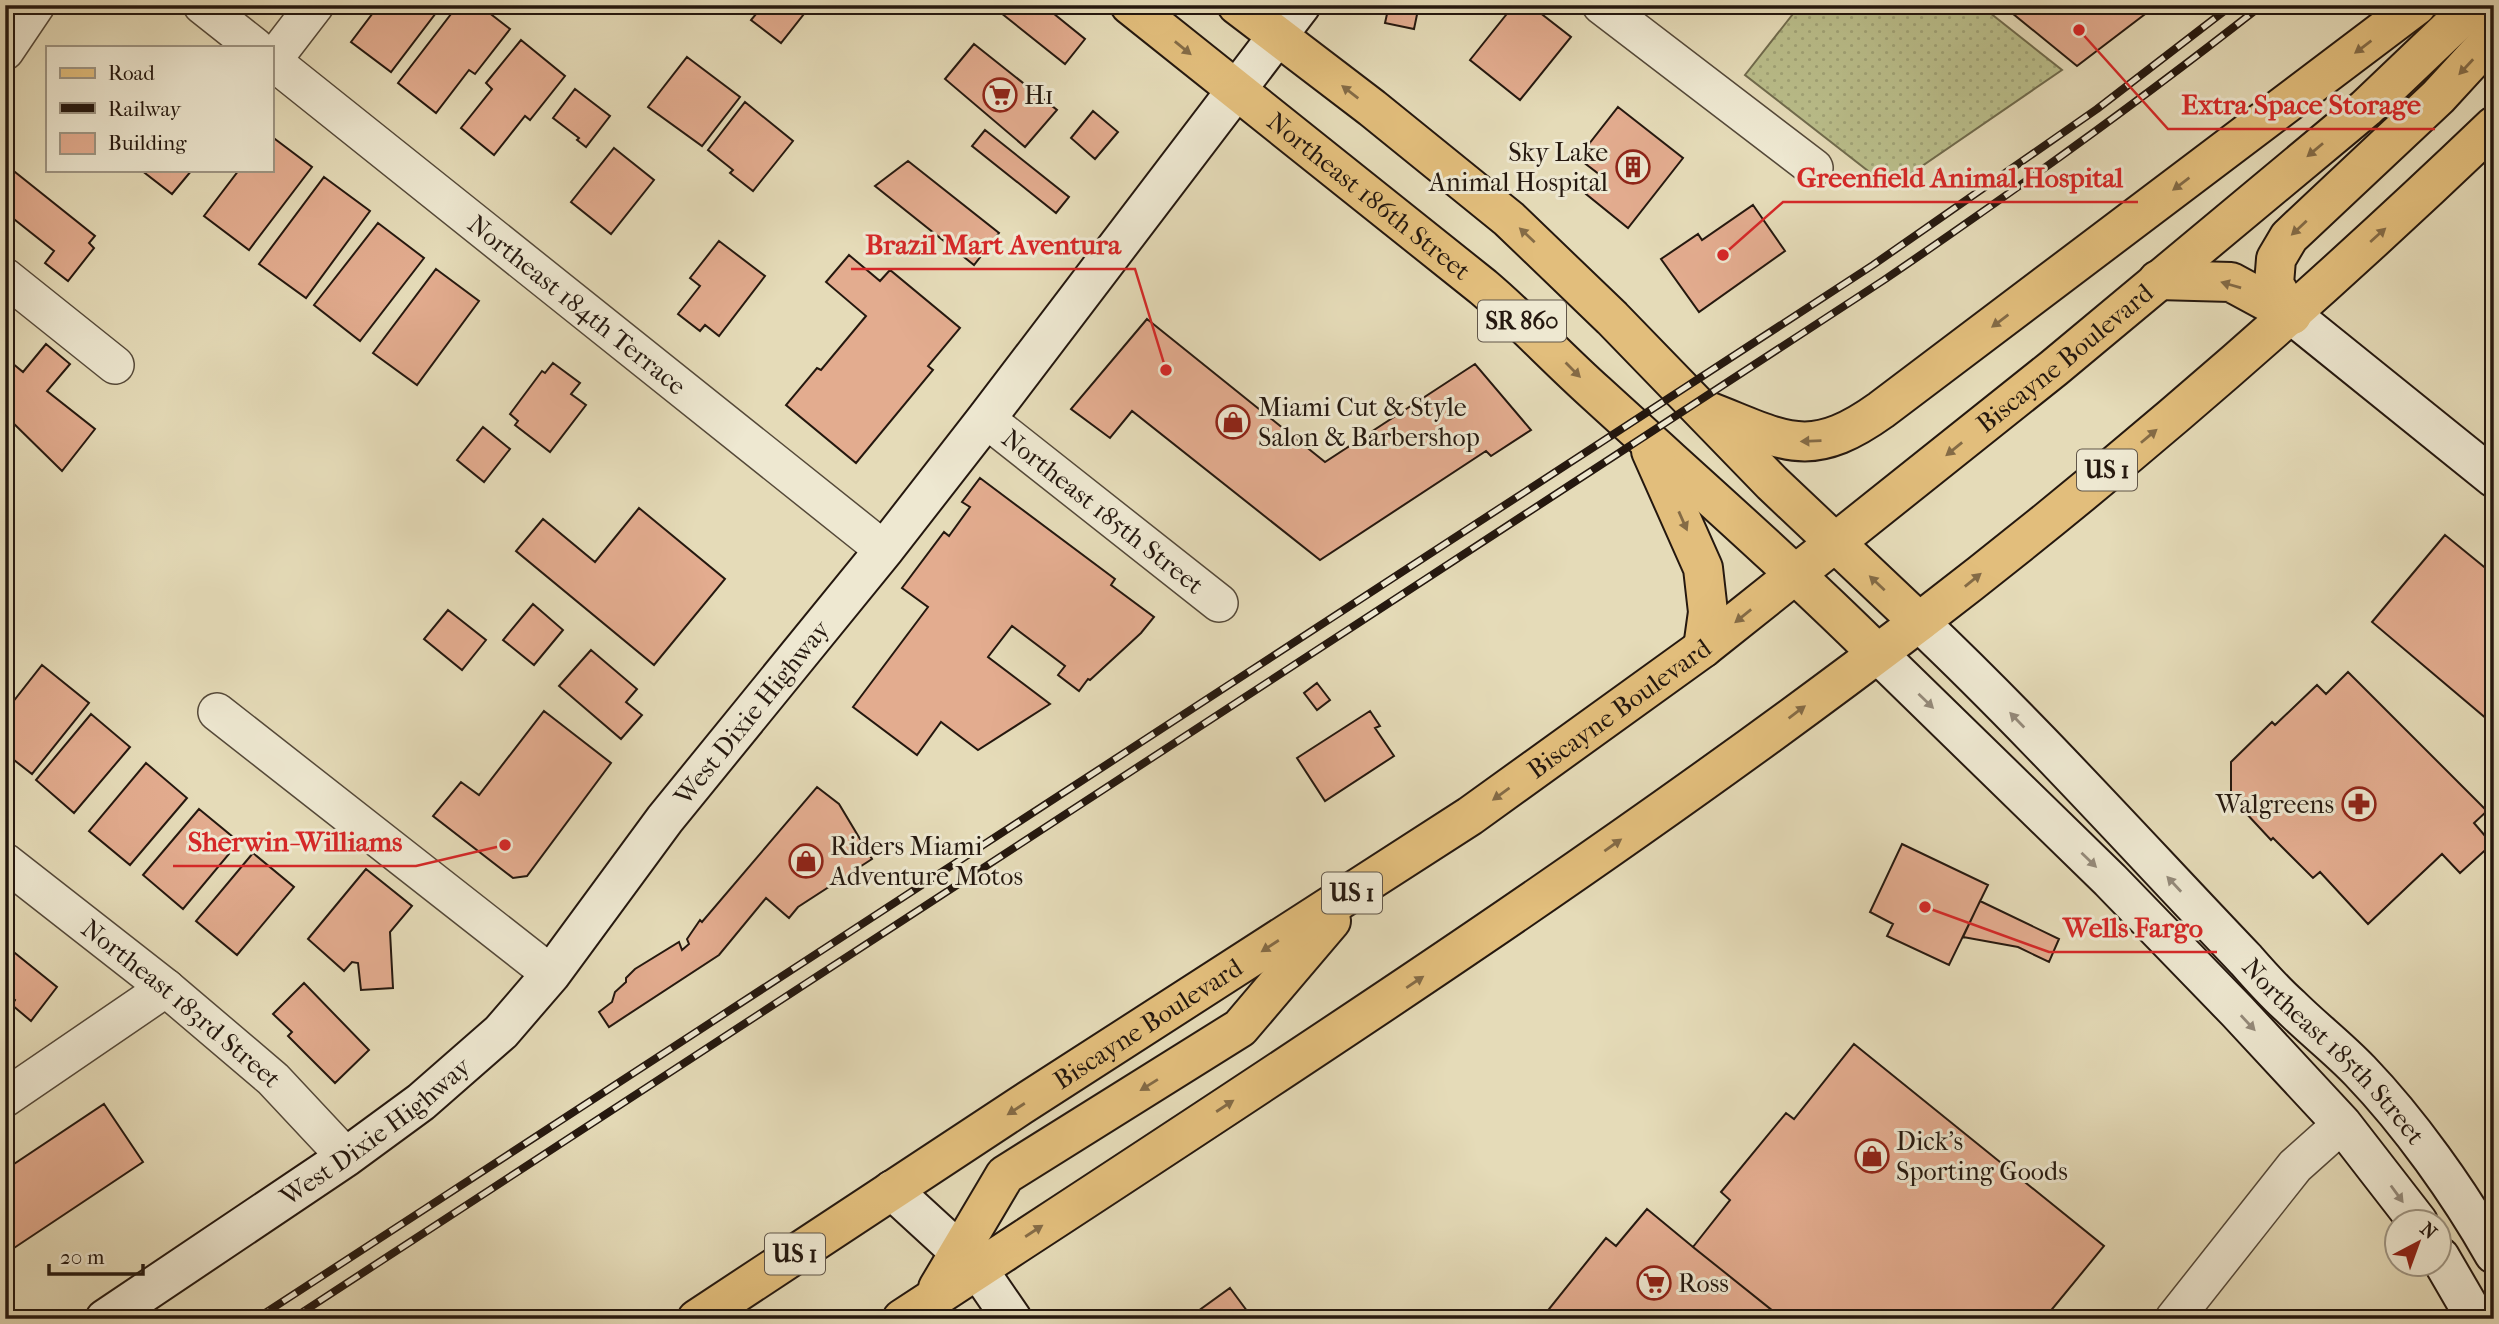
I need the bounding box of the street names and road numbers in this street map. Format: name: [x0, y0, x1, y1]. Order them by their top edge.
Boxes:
street label: Northeast 186th Street: [1261, 106, 1477, 287]
street label: Northeast 184th Terrace: [462, 209, 692, 402]
street label: Biscayne Boulevard: [1971, 277, 2160, 440]
road number: SR 860: [1478, 300, 1566, 342]
street label: Northeast 185th Street: [996, 423, 1210, 601]
road number: US 1: [2077, 449, 2137, 490]
street label: West Dixie Highway: [667, 613, 837, 812]
street label: Biscayne Boulevard: [1522, 632, 1718, 785]
road number: US 1: [1322, 872, 1382, 914]
street label: Northeast 183rd Street: [75, 913, 288, 1094]
street label: Biscayne Boulevard: [1048, 951, 1249, 1096]
street label: Northeast 185th Street: [2236, 952, 2432, 1151]
street label: West Dixie Highway: [274, 1050, 478, 1213]
road number: US 1: [765, 1234, 825, 1274]

